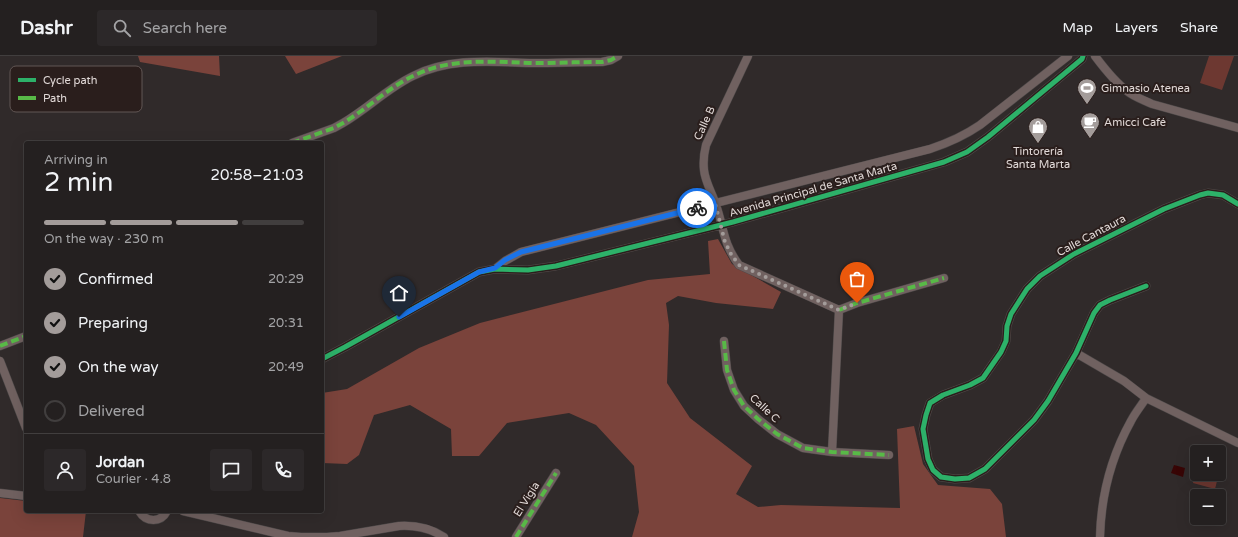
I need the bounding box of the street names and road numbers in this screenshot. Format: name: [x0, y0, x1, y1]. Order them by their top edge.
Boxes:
street label: Calle B: [691, 104, 718, 142]
street label: Avenida Principal de Santa Marta: [728, 159, 898, 220]
street label: Calle Cantaura: [1055, 212, 1128, 259]
street label: Calle C: [747, 391, 783, 426]
street label: El Vigía: [511, 479, 542, 519]

